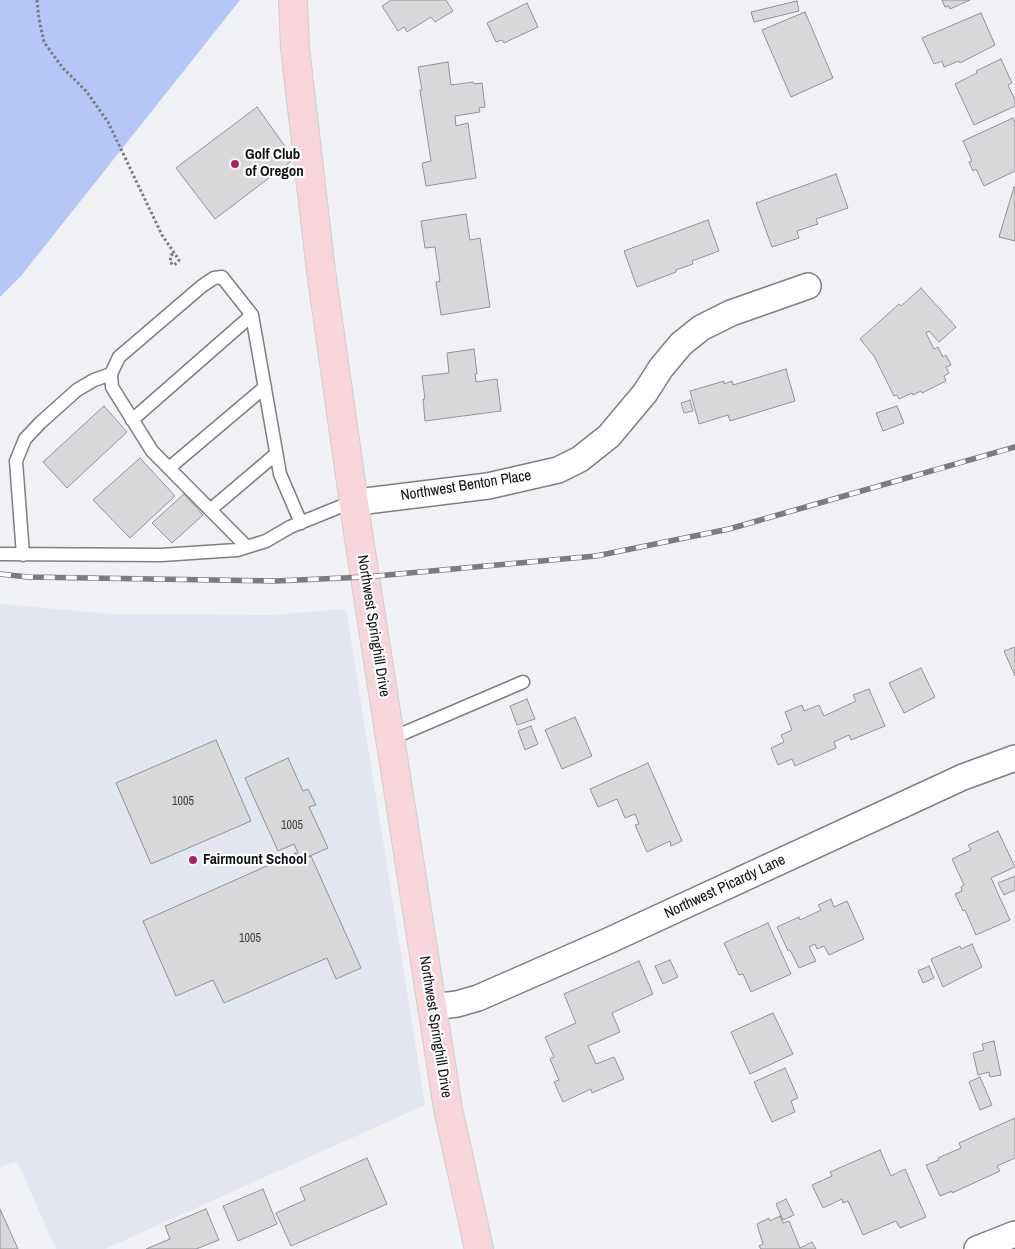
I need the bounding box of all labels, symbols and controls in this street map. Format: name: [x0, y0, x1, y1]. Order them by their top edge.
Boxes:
place label: Golf Club of Oregon: [245, 146, 304, 181]
marker: Golf Club of Oregon: [229, 158, 241, 170]
street label: Northwest Benton Place: [399, 467, 533, 505]
street label: Northwest Springhill Drive: [353, 554, 393, 698]
house number: 1005: [172, 795, 194, 809]
house number: 1005: [281, 819, 303, 833]
place label: Fairmount School: [203, 851, 307, 869]
street label: Northwest Picardy Lane: [662, 851, 788, 923]
marker: Fairmount School: [187, 854, 199, 866]
house number: 1005: [239, 932, 261, 946]
street label: Northwest Springhill Drive: [415, 955, 455, 1099]

